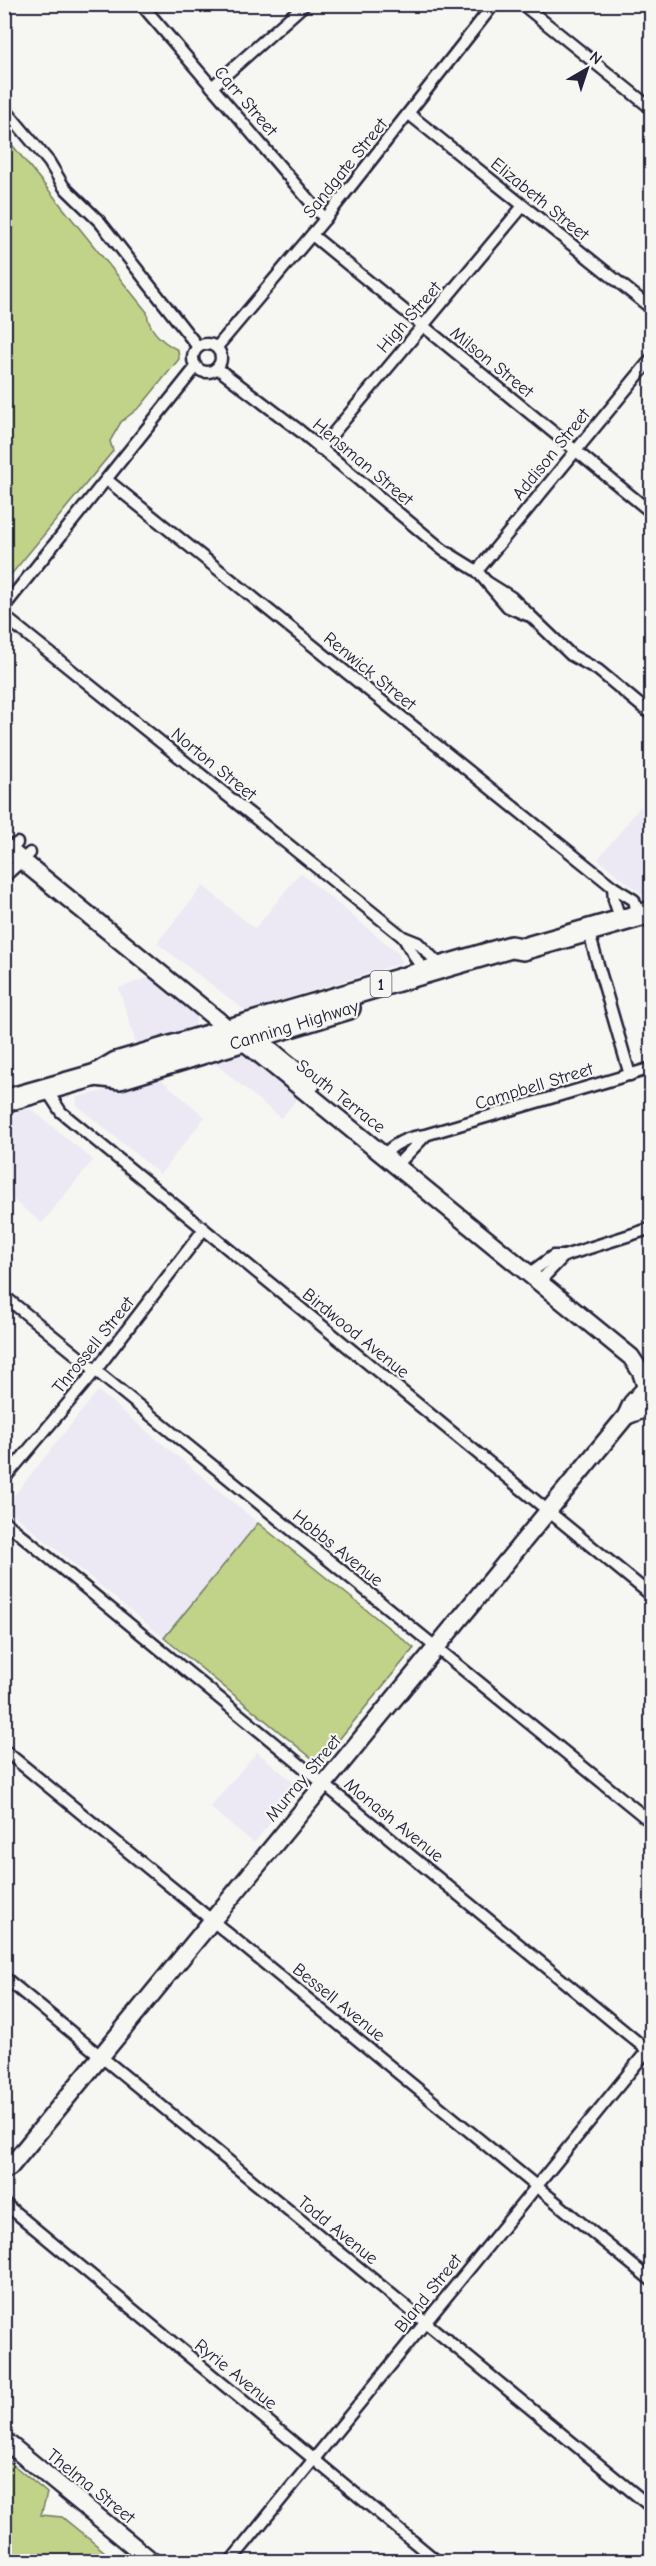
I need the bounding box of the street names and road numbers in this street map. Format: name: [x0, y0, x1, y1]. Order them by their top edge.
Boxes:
street label: Carr Street: [210, 62, 282, 141]
street label: Sandgate Street: [299, 114, 393, 222]
street label: Elizabeth Street: [486, 153, 594, 246]
street label: High Street: [373, 277, 447, 357]
street label: Milson Street: [446, 322, 538, 403]
street label: Addison Street: [508, 404, 595, 504]
street label: Hensman Street: [308, 414, 418, 511]
street label: Renwick Street: [319, 628, 421, 716]
street label: Norton Street: [167, 724, 261, 806]
road number: 1: [370, 971, 392, 997]
street label: Canning Highway: [227, 996, 362, 1055]
street label: South Terrace: [292, 1055, 389, 1138]
street label: Campbell Street: [473, 1058, 597, 1114]
street label: Birdwood Avenue: [298, 1284, 413, 1383]
street label: Throssell Street: [48, 1292, 139, 1398]
street label: Hobbs Avenue: [288, 1506, 387, 1591]
street label: Murray Street: [261, 1730, 346, 1826]
street label: Monash Avenue: [340, 1774, 448, 1867]
street label: Bessell Avenue: [288, 1959, 389, 2046]
street label: Todd Avenue: [293, 2192, 382, 2269]
street label: Bland Street: [390, 2249, 467, 2337]
street label: Ryrie Avenue: [190, 2335, 281, 2414]
street label: Thelma Street: [42, 2444, 140, 2529]

